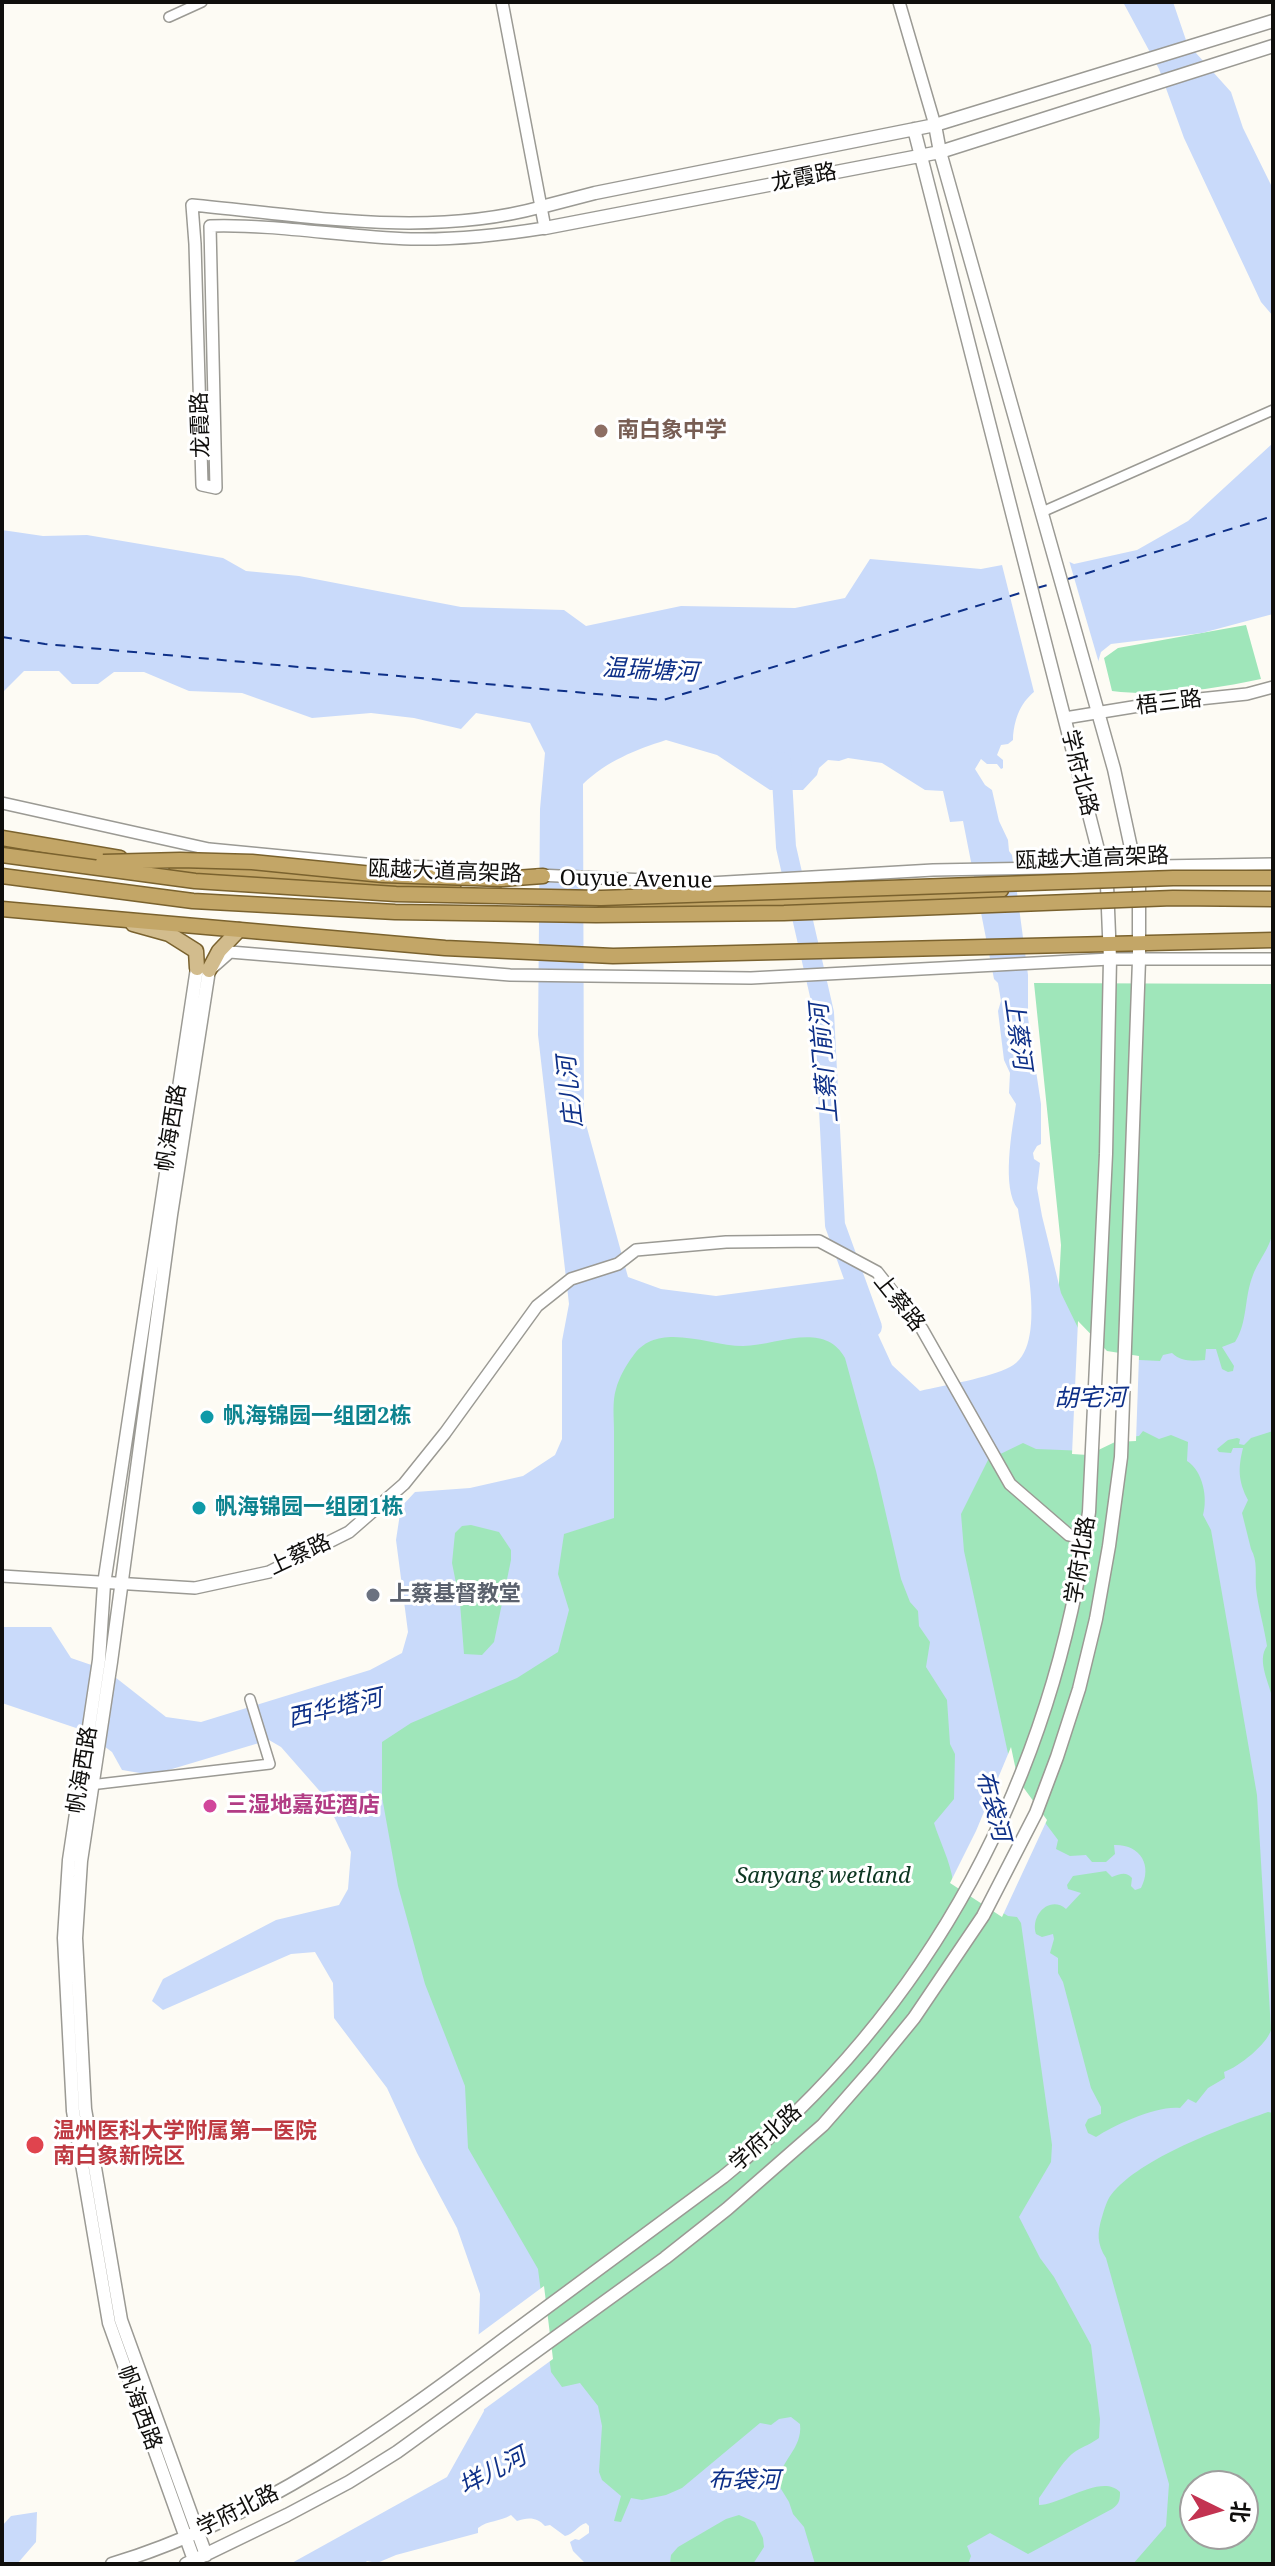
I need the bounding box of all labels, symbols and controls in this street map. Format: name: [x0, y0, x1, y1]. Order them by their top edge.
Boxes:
street label: 龙霞路: [769, 159, 839, 197]
street label: 龙霞路: [187, 392, 215, 458]
place label: 南白象中学: [617, 418, 727, 444]
marker: 南白象中学: [592, 422, 610, 440]
water label: 温瑞塘河: [601, 654, 699, 688]
street label: 梧三路: [1135, 686, 1203, 720]
street label: 学府北路: [1056, 727, 1102, 819]
street label: 瓯越大道高架路: [1015, 843, 1169, 875]
street label: 瓯越大道高架路: [368, 856, 522, 888]
street label: Ouyue Avenue: [559, 865, 713, 895]
water label: 上蔡河: [998, 996, 1036, 1072]
water label: 上蔡门前河: [805, 1002, 845, 1124]
water label: 庄儿河: [553, 1055, 589, 1129]
street label: 帆海西路: [152, 1082, 192, 1174]
street label: 上蔡路: [868, 1269, 930, 1337]
water label: 胡宅河: [1054, 1384, 1126, 1414]
place label: 帆海锦园一组团2栋: [223, 1404, 411, 1430]
marker: 帆海锦园一组团2栋: [198, 1408, 216, 1426]
place label: 帆海锦园一组团1栋: [215, 1495, 403, 1521]
marker: 帆海锦园一组团1栋: [190, 1499, 208, 1517]
street label: 学府北路: [1061, 1514, 1101, 1606]
street label: 上蔡路: [265, 1529, 335, 1581]
place label: 上蔡基督教堂: [389, 1582, 521, 1608]
marker: 上蔡基督教堂: [364, 1586, 382, 1604]
water label: 西华塔河: [285, 1684, 385, 1734]
street label: 帆海西路: [63, 1724, 103, 1816]
water label: 布袋河: [969, 1767, 1015, 1845]
place label: 三湿地嘉延酒店: [226, 1793, 380, 1819]
marker: 三湿地嘉延酒店: [201, 1797, 219, 1815]
park label: Sanyang wetland: [735, 1864, 911, 1890]
street label: 学府北路: [724, 2099, 808, 2177]
place label: 温州医科大学附属第一医院 南白象新院区: [53, 2119, 317, 2170]
marker: 温州医科大学附属第一医院 南白象新院区: [24, 2134, 46, 2156]
street label: 帆海西路: [112, 2362, 166, 2454]
water label: 垟儿河: [454, 2442, 532, 2502]
water label: 布袋河: [708, 2467, 780, 2495]
north arrow: [1179, 2470, 1259, 2550]
street label: 学府北路: [193, 2480, 283, 2542]
text: 北: [1225, 2500, 1257, 2524]

